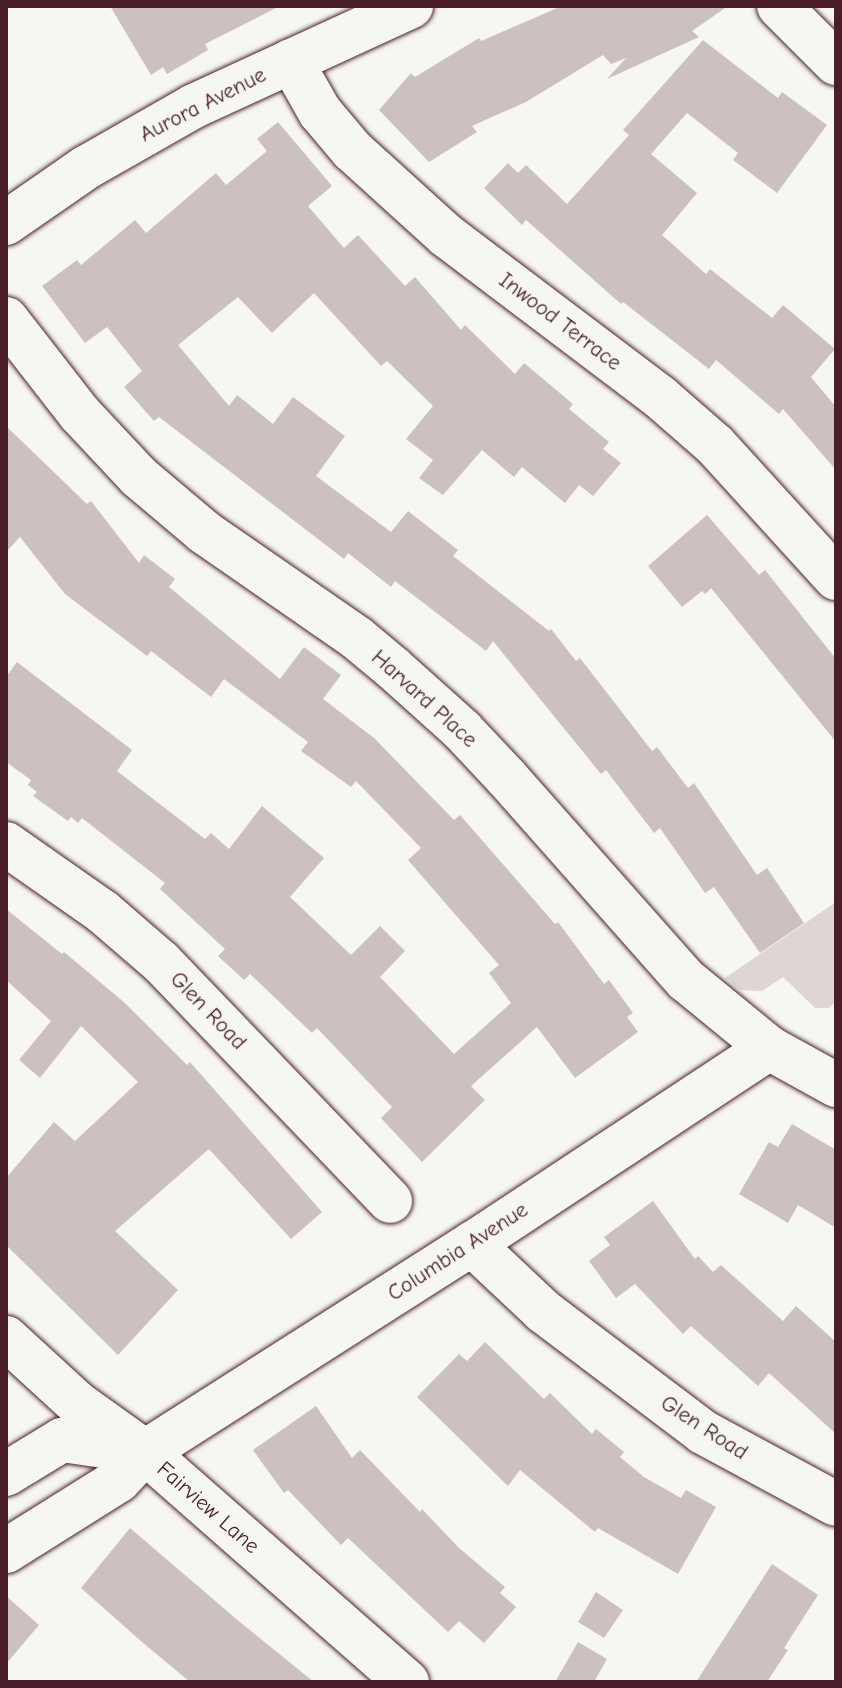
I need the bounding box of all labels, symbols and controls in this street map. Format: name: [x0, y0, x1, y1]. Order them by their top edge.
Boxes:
street label: Aurora Avenue: [136, 62, 270, 148]
street label: Inwood Terrace: [494, 267, 626, 377]
street label: Harvard Place: [366, 645, 482, 753]
street label: Glen Road: [164, 966, 252, 1056]
street label: Columbia Avenue: [383, 1197, 533, 1307]
street label: Glen Road: [655, 1390, 753, 1466]
street label: Fairview Lane: [151, 1456, 265, 1560]

